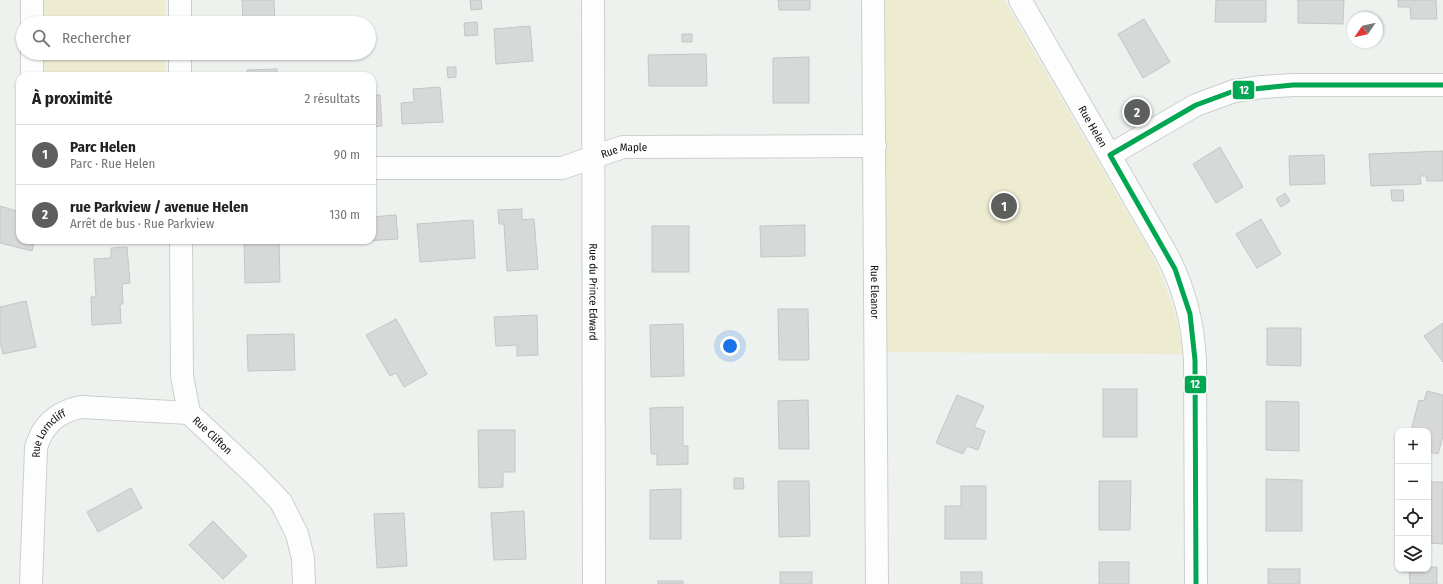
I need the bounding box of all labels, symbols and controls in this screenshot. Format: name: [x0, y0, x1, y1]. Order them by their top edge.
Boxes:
north arrow: [1347, 12, 1383, 48]
search box: [16, 16, 376, 60]
icon: search: [30, 27, 52, 49]
text: Rechercher: [62, 29, 131, 47]
line badge: 12: [1232, 80, 1255, 100]
text: 12: [1239, 84, 1249, 97]
text: À proximité: [32, 88, 113, 109]
text: 2 résultats: [305, 91, 360, 106]
pin: 2: [1124, 97, 1150, 127]
street label: Rue Helen: [1076, 103, 1110, 150]
text: Parc Helen: [70, 138, 136, 156]
street label: Rue Maple: [599, 140, 647, 161]
text: 1: [42, 147, 48, 162]
text: 90 m: [334, 147, 360, 162]
text: Parc · Rue Helen: [70, 156, 155, 171]
pin: 1: [991, 191, 1017, 221]
text: rue Parkview / avenue Helen: [70, 198, 248, 216]
text: 2: [42, 207, 48, 222]
text: 130 m: [329, 207, 360, 222]
text: Arrêt de bus · Rue Parkview: [70, 216, 214, 231]
street label: Rue du Prince Edward: [587, 243, 600, 341]
street label: Rue Eleanor: [868, 265, 882, 319]
your location: [720, 336, 740, 356]
line badge: 12: [1184, 375, 1207, 394]
text: 12: [1190, 378, 1200, 391]
street label: Rue Lorncliff: [29, 406, 68, 458]
street label: Rue Clifton: [190, 414, 235, 457]
map controls: [1395, 428, 1431, 572]
button: +: [1395, 428, 1431, 464]
button: −: [1395, 464, 1431, 500]
button: locate: [1395, 500, 1431, 536]
button: layers: [1395, 536, 1431, 572]

